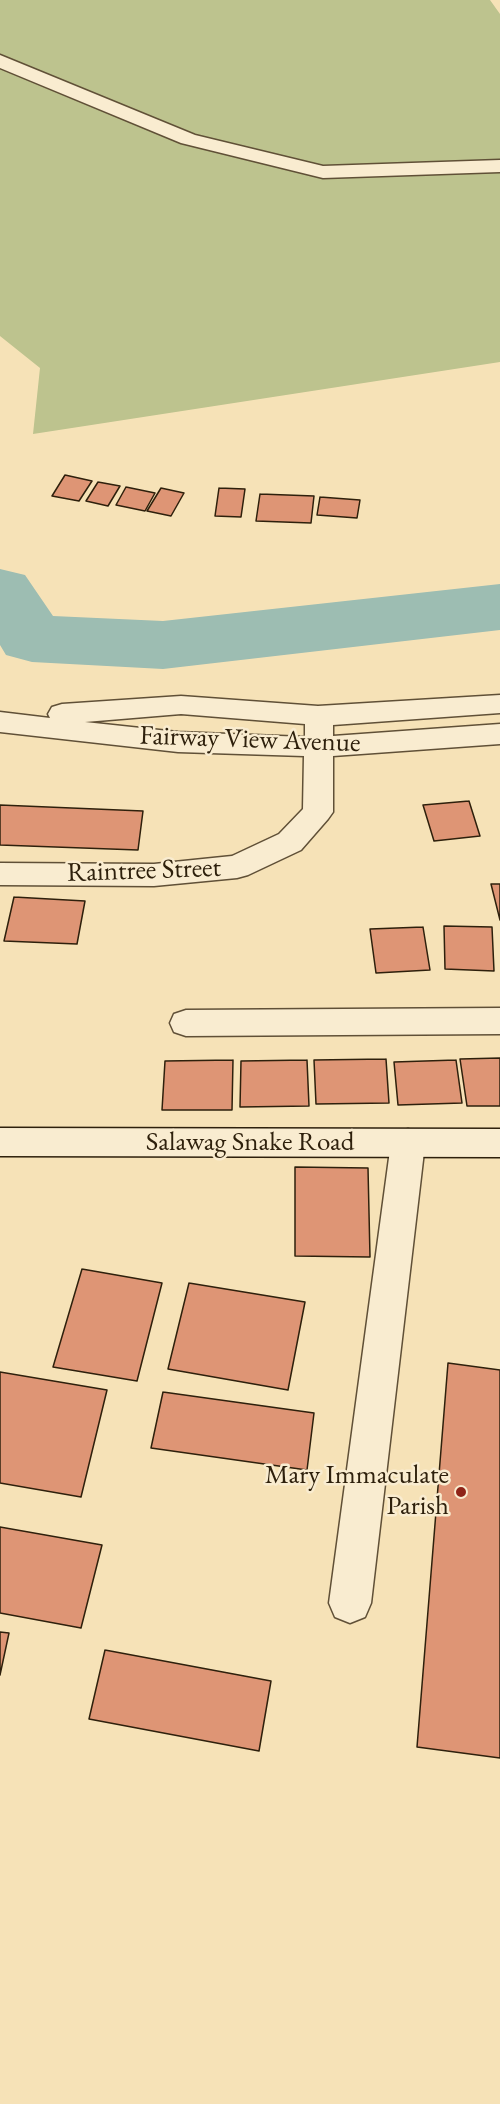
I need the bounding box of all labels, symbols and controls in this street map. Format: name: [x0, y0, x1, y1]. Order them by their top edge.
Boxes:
street label: Fairway View Avenue: [139, 720, 361, 760]
street label: Raintree Street: [67, 852, 221, 890]
street label: Salawag Snake Road: [146, 1127, 354, 1159]
place label: Mary Immaculate Parish: [265, 1460, 449, 1523]
marker: Mary Immaculate Parish: [454, 1485, 468, 1499]

